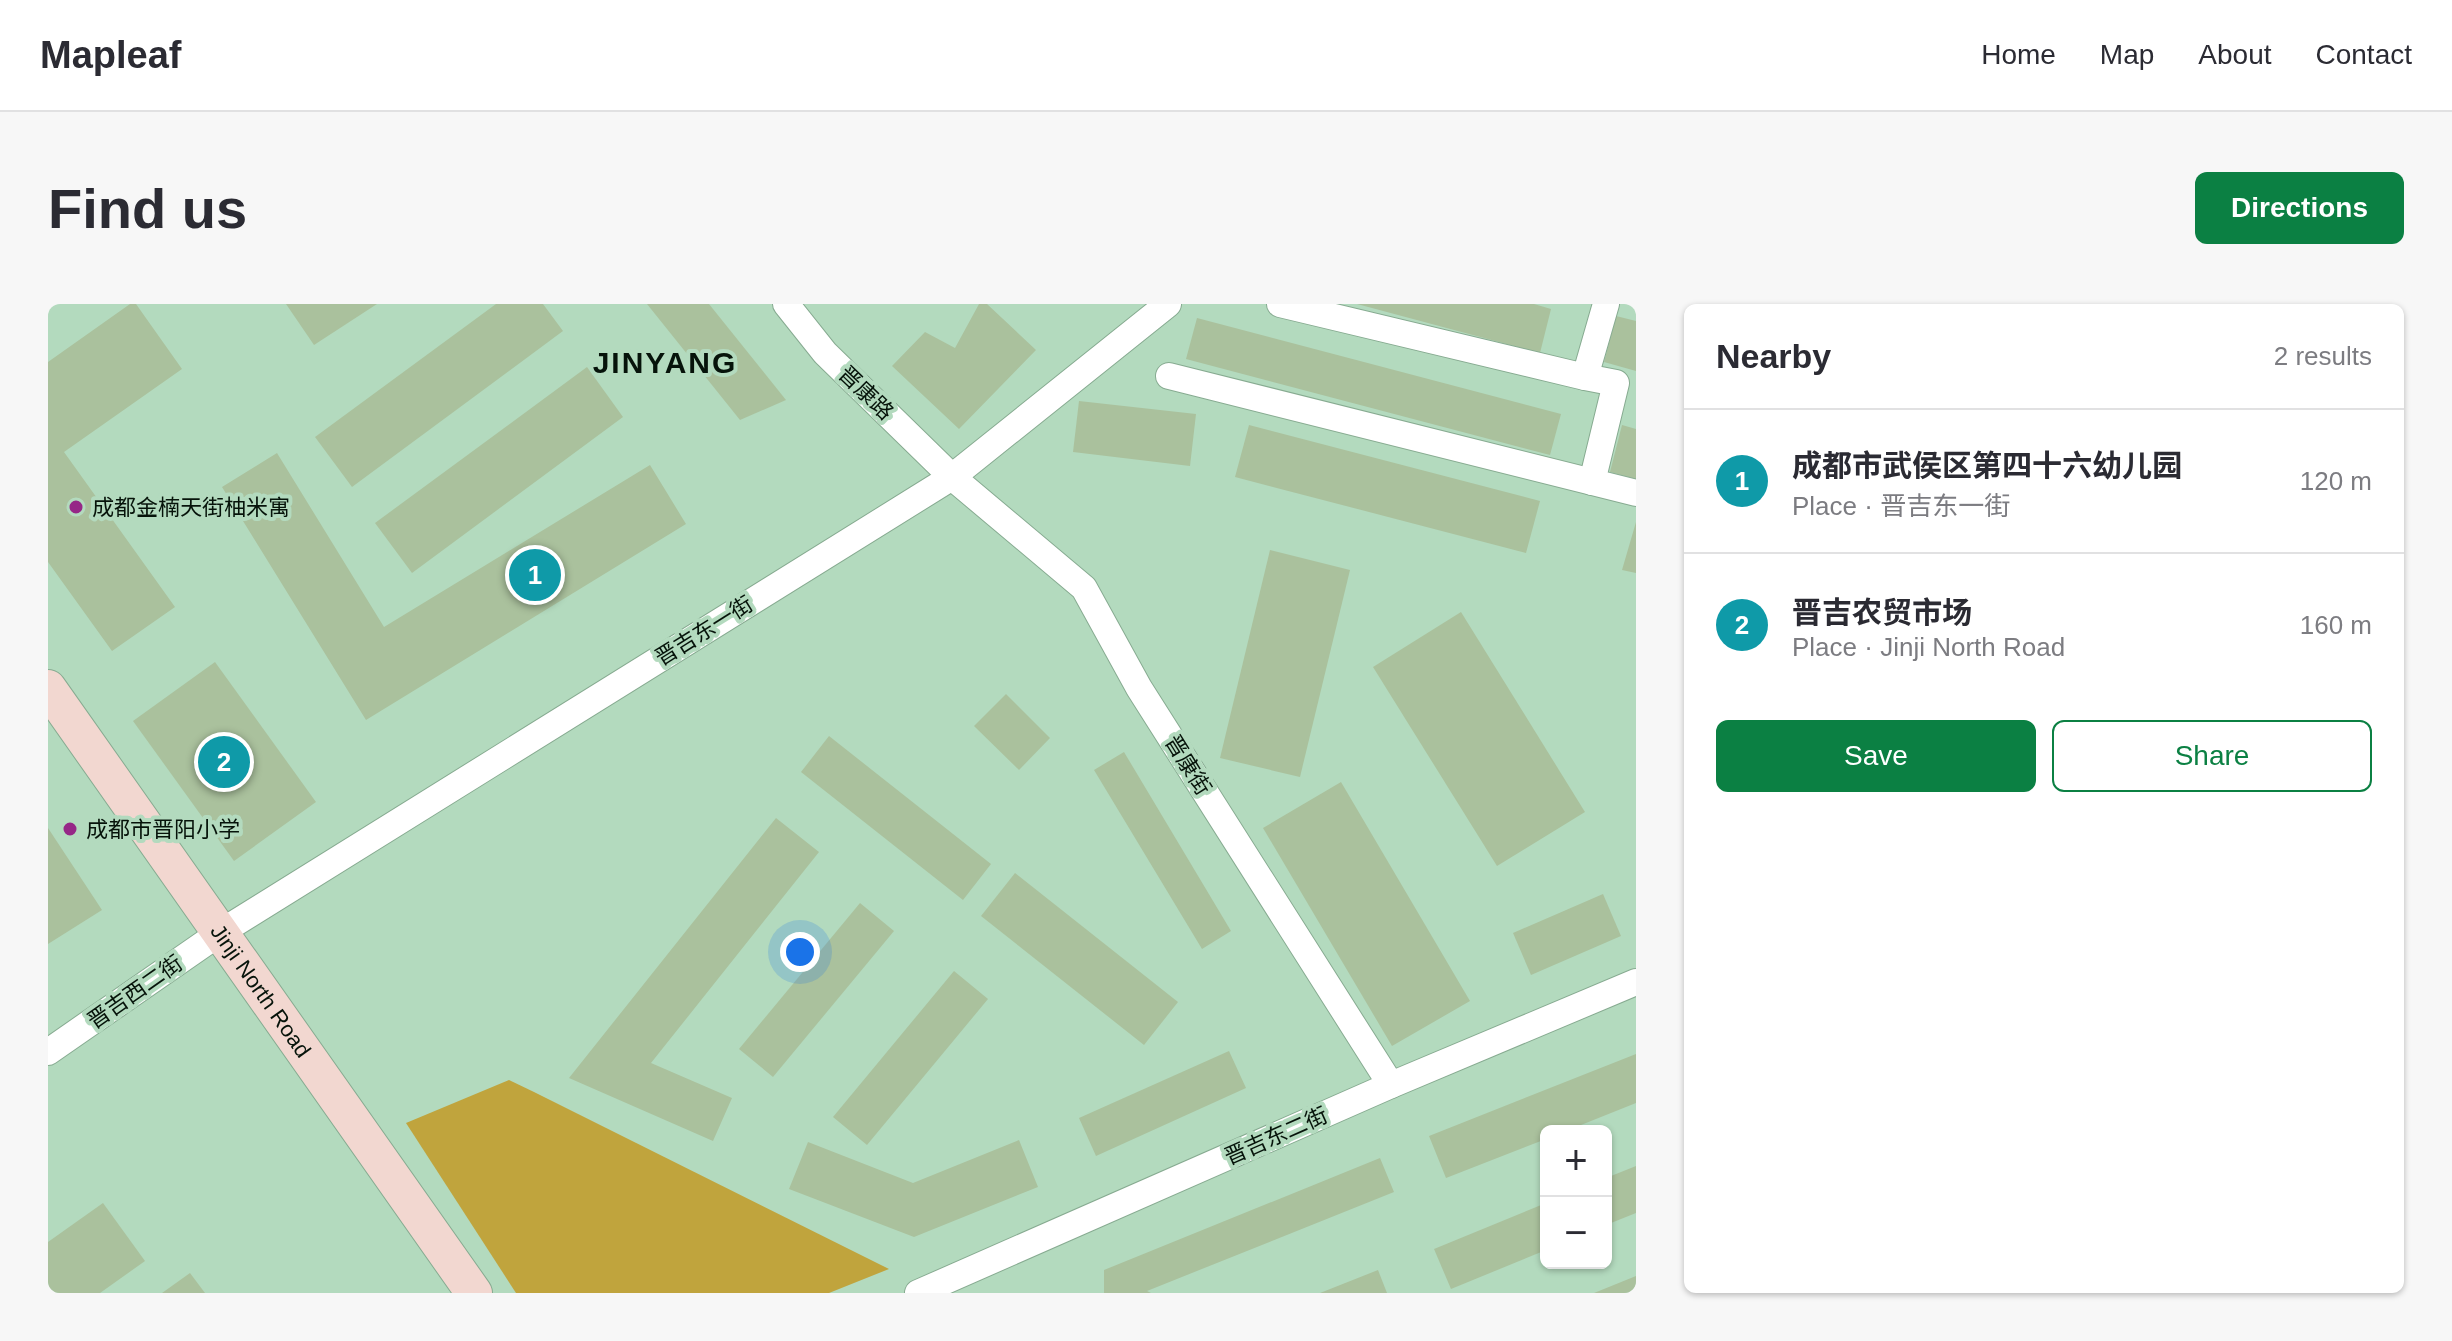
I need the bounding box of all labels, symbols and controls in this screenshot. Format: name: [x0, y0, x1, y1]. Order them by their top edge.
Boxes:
text: Mapleaf: [40, 34, 181, 76]
text: Home: [1981, 39, 2056, 70]
text: Map: [2100, 39, 2154, 70]
text: About: [2198, 39, 2272, 70]
text: Contact: [2316, 39, 2412, 70]
button: Directions: [2195, 172, 2404, 244]
text: Find us: [48, 177, 247, 240]
text: Nearby: [1716, 337, 1831, 375]
text: 2 results: [2274, 341, 2372, 371]
district label: JINYANG: [593, 346, 737, 379]
street label: 晋康路: [834, 361, 898, 425]
text: 成都市武侯区第四十六幼儿园: [1792, 449, 2182, 482]
text: 1: [1735, 466, 1749, 496]
text: 120 m: [2300, 466, 2372, 496]
text: Place · 晋吉东一街: [1792, 491, 2010, 521]
place label: 成都金楠天街柚米寓: [92, 495, 290, 520]
marker: 成都金楠天街柚米寓: [67, 498, 85, 516]
pin: 1: [509, 545, 561, 605]
street label: 晋吉东一街: [651, 591, 757, 671]
text: 晋吉农贸市场: [1792, 596, 1972, 629]
text: 2: [1735, 610, 1749, 640]
text: 160 m: [2300, 610, 2372, 640]
text: Place · Jinji North Road: [1792, 632, 2065, 662]
button: Save: [1716, 720, 2036, 792]
button: Share: [2052, 720, 2372, 792]
street label: 晋康街: [1160, 730, 1216, 800]
pin: 2: [198, 732, 250, 792]
place label: 成都市晋阳小学: [86, 817, 240, 842]
marker: 成都市晋阳小学: [61, 820, 79, 838]
street label: Jinji North Road: [206, 919, 316, 1062]
your location: [780, 932, 820, 972]
street label: 晋吉西二街: [83, 950, 187, 1034]
street label: 晋吉东二街: [1221, 1102, 1331, 1170]
map controls: [1540, 1125, 1612, 1269]
button: +: [1540, 1125, 1612, 1197]
button: −: [1540, 1197, 1612, 1269]

